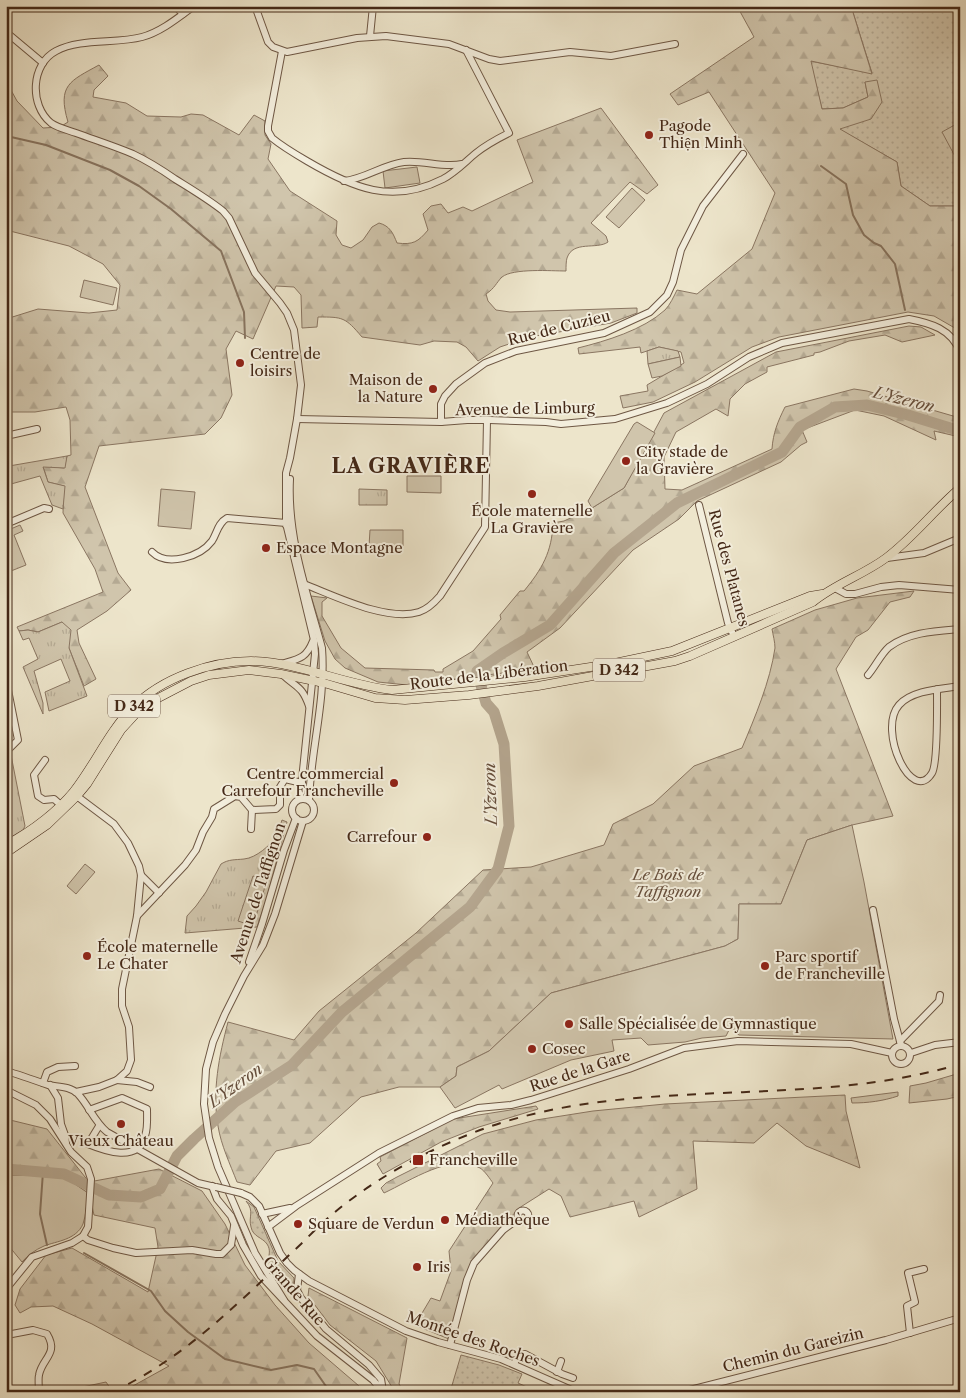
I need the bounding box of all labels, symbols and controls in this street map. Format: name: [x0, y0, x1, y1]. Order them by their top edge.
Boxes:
place label: Pagode Thiện Minh: [659, 116, 743, 152]
marker: Pagode Thiện Minh: [643, 129, 655, 141]
street label: Rue de Cuzieu: [506, 306, 612, 349]
place label: Centre de loisirs: [250, 344, 321, 380]
marker: Centre de loisirs: [234, 357, 246, 369]
place label: Maison de la Nature: [349, 370, 423, 406]
water label: L'Yzeron: [869, 381, 937, 416]
marker: Maison de la Nature: [427, 383, 439, 395]
street label: Avenue de Limburg: [454, 398, 595, 419]
place label: City stade de la Gravière: [636, 442, 728, 478]
district label: LA GRAVIÈRE: [332, 453, 490, 478]
marker: City stade de la Gravière: [620, 455, 632, 467]
marker: École maternelle La Gravière: [526, 488, 538, 500]
place label: École maternelle La Gravière: [471, 501, 593, 537]
street label: Rue des Platanes: [705, 507, 754, 629]
place label: Espace Montagne: [276, 538, 403, 557]
marker: Espace Montagne: [260, 542, 272, 554]
street label: Route de la Libération: [409, 655, 570, 694]
road number: D 342: [593, 658, 645, 682]
road number: D 342: [108, 694, 160, 718]
water label: L'Yzeron: [479, 762, 501, 828]
place label: Centre commercial Carrefour Francheville: [221, 764, 385, 800]
marker: Centre commercial Carrefour Francheville: [388, 777, 400, 789]
street label: Avenue de Taffignon: [226, 820, 289, 966]
place label: Carrefour: [347, 827, 418, 846]
marker: Carrefour: [421, 831, 433, 843]
park label: Le Bois de Taffignon: [632, 865, 704, 901]
place label: École maternelle Le Chater: [97, 937, 218, 973]
place label: Parc sportif de Francheville: [775, 947, 885, 983]
marker: École maternelle Le Chater: [81, 950, 93, 962]
marker: Parc sportif de Francheville: [759, 960, 771, 972]
place label: Salle Spécialisée de Gymnastique: [579, 1014, 817, 1033]
marker: Salle Spécialisée de Gymnastique: [563, 1018, 575, 1030]
place label: Cosec: [542, 1039, 586, 1058]
marker: Cosec: [526, 1043, 538, 1055]
street label: Rue de la Gare: [527, 1045, 633, 1096]
water label: L'Yzeron: [202, 1059, 266, 1113]
marker: Vieux Château: [115, 1118, 127, 1130]
place label: Vieux Château: [67, 1131, 174, 1150]
place label: Francheville: [429, 1150, 518, 1169]
marker: Francheville: [411, 1153, 425, 1167]
place label: Médiathèque: [455, 1210, 550, 1229]
place label: Square de Verdun: [308, 1214, 435, 1233]
marker: Médiathèque: [439, 1214, 451, 1226]
marker: Square de Verdun: [292, 1218, 304, 1230]
street label: Grande Rue: [259, 1252, 330, 1329]
place label: Iris: [427, 1257, 450, 1276]
marker: Iris: [411, 1261, 423, 1273]
street label: Montée des Roches: [404, 1307, 542, 1370]
street label: Chemin du Gareizin: [721, 1323, 866, 1376]

